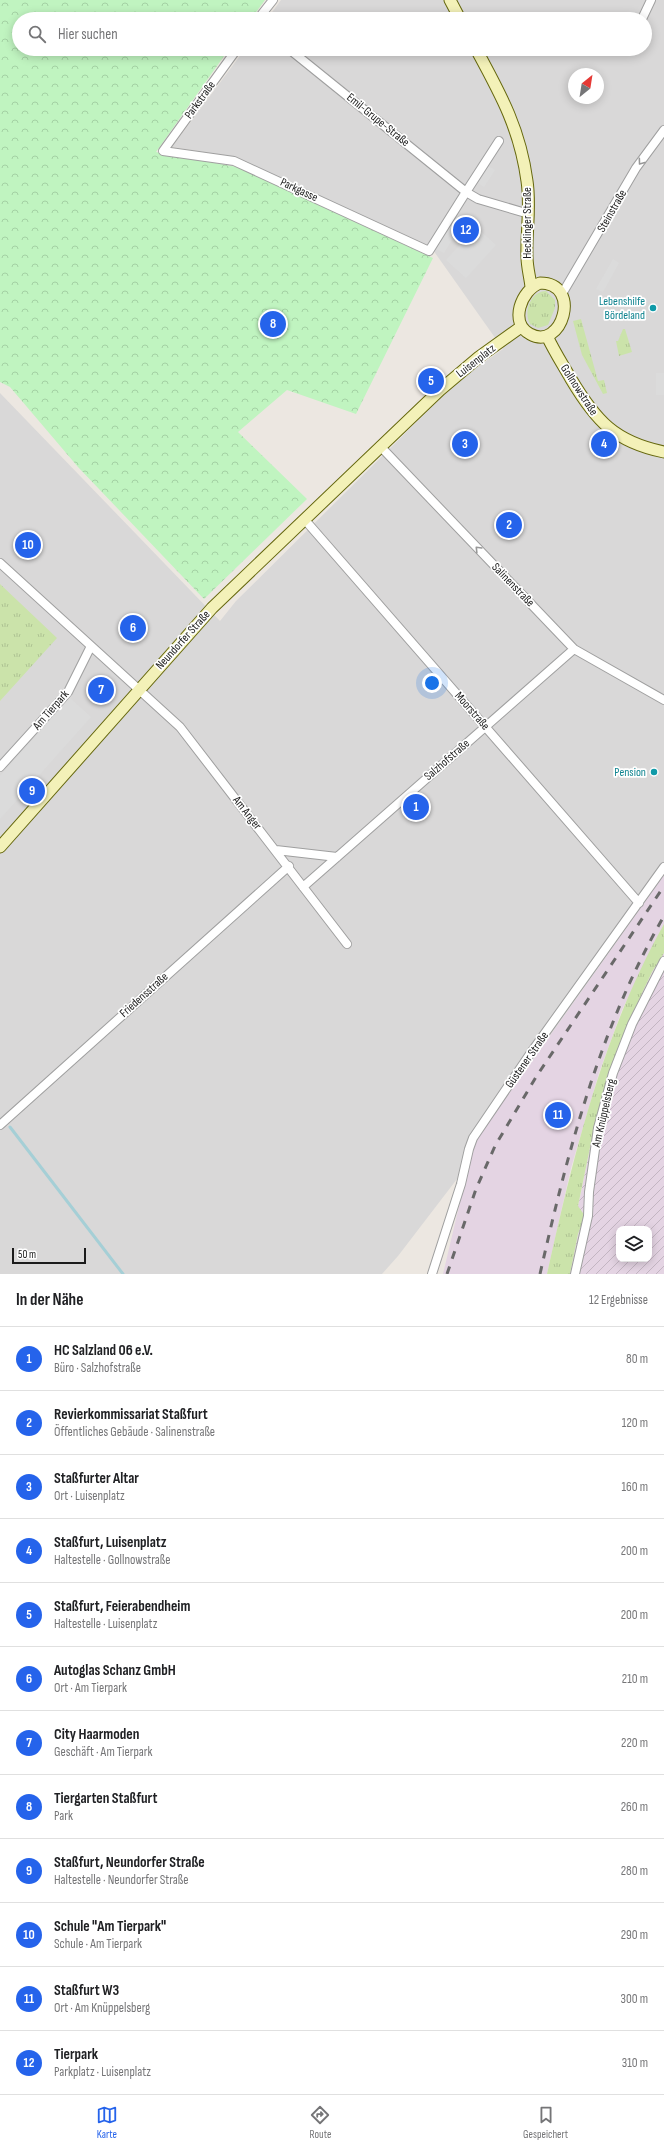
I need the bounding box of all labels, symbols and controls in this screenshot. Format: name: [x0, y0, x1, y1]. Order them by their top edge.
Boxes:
search box: [12, 12, 652, 56]
icon: search: [26, 23, 48, 45]
text: Hier suchen: [58, 25, 118, 44]
north arrow: [568, 68, 604, 104]
street label: Parkstraße: [181, 78, 219, 122]
street label: Emil-Grupe-Straße: [343, 90, 413, 150]
one-way arrow: [639, 157, 646, 164]
street label: Parkgasse: [278, 175, 320, 205]
street label: Hecklinger Straße: [520, 187, 535, 259]
street label: Steinstraße: [594, 187, 630, 235]
pin: 12: [453, 215, 479, 245]
place label: Lebenshilfe Bördeland: [599, 294, 645, 323]
marker: Lebenshilfe Bördeland: [648, 303, 658, 313]
pin: 8: [260, 309, 286, 339]
street label: Luisenplatz: [453, 341, 499, 381]
street label: Gollnowstraße: [557, 362, 601, 419]
pin: 5: [418, 366, 444, 396]
pin: 3: [452, 429, 478, 459]
pin: 4: [591, 429, 617, 459]
pin: 2: [496, 510, 522, 540]
pin: 10: [15, 530, 41, 560]
one-way arrow: [475, 546, 483, 554]
street label: Salinenstraße: [488, 560, 538, 610]
street label: Neundorfer Straße: [152, 607, 214, 673]
pin: 6: [120, 613, 146, 643]
your location: [422, 673, 442, 693]
pin: 7: [88, 675, 114, 705]
street label: Am Tierpark: [29, 687, 73, 734]
street label: Moorstraße: [451, 689, 493, 733]
street label: Salzhofstraße: [421, 736, 473, 784]
place label: Pension: [614, 765, 646, 780]
marker: Pension: [649, 767, 659, 777]
pin: 9: [19, 776, 45, 806]
street label: Am Anger: [229, 792, 265, 833]
pin: 1: [403, 792, 429, 822]
street label: Friedensstraße: [117, 969, 171, 1021]
street label: Güstener Straße: [502, 1029, 552, 1091]
street label: Am Knüppelsberg: [589, 1077, 619, 1150]
pin: 11: [545, 1100, 571, 1130]
map controls: [616, 1226, 652, 1262]
button: layers: [616, 1226, 652, 1262]
scale bar: [12, 1246, 86, 1265]
text: 50 m: [18, 1248, 36, 1261]
text: In der Nähe: [16, 1290, 83, 1310]
text: 12 Ergebnisse: [589, 1292, 648, 1308]
text: HC Salzland 06 e.V.: [54, 1341, 153, 1360]
text: 1: [26, 1351, 32, 1367]
text: 80 m: [626, 1351, 648, 1367]
text: Büro · Salzhofstraße: [54, 1360, 141, 1376]
text: Revierkommissariat Staßfurt: [54, 1405, 208, 1424]
text: 2: [26, 1415, 32, 1431]
text: 120 m: [622, 1415, 648, 1431]
text: Öffentliches Gebäude · Salinenstraße: [54, 1424, 215, 1440]
text: Staßfurter Altar: [54, 1469, 139, 1488]
text: 3: [26, 1479, 32, 1495]
text: 160 m: [622, 1479, 648, 1495]
text: Ort · Luisenplatz: [54, 1488, 125, 1504]
text: Staßfurt, Luisenplatz: [54, 1533, 167, 1552]
text: 4: [26, 1543, 32, 1559]
text: 200 m: [621, 1543, 648, 1559]
text: Haltestelle · Gollnowstraße: [54, 1552, 170, 1568]
text: Staßfurt, Feierabendheim: [54, 1597, 190, 1616]
text: 5: [26, 1607, 32, 1623]
text: 200 m: [621, 1607, 648, 1623]
text: Haltestelle · Luisenplatz: [54, 1616, 157, 1632]
text: Autoglas Schanz GmbH: [54, 1661, 176, 1680]
text: 6: [26, 1671, 32, 1687]
text: 210 m: [622, 1671, 648, 1687]
text: Ort · Am Tierpark: [54, 1680, 127, 1696]
text: City Haarmoden: [54, 1725, 139, 1744]
text: 7: [26, 1735, 32, 1751]
text: 220 m: [621, 1735, 648, 1751]
text: Geschäft · Am Tierpark: [54, 1744, 153, 1760]
text: Tiergarten Staßfurt: [54, 1789, 157, 1808]
text: 8: [26, 1799, 32, 1815]
text: 260 m: [621, 1799, 648, 1815]
text: Park: [54, 1808, 73, 1824]
text: Staßfurt, Neundorfer Straße: [54, 1853, 205, 1872]
text: 9: [26, 1863, 32, 1879]
text: 280 m: [621, 1863, 648, 1879]
text: Haltestelle · Neundorfer Straße: [54, 1872, 188, 1888]
text: Schule "Am Tierpark": [54, 1917, 166, 1936]
text: 10: [23, 1927, 35, 1943]
text: 290 m: [621, 1927, 648, 1943]
text: Schule · Am Tierpark: [54, 1936, 142, 1952]
text: Staßfurt W3: [54, 1981, 119, 2000]
text: 11: [24, 1991, 34, 2007]
text: 300 m: [621, 1991, 648, 2007]
text: Ort · Am Knüppelsberg: [54, 2000, 150, 2016]
text: Tierpark: [54, 2045, 98, 2064]
text: 12: [24, 2055, 34, 2071]
text: 310 m: [622, 2055, 648, 2071]
text: Parkplatz · Luisenplatz: [54, 2064, 151, 2080]
tab: Karte: [96, 2104, 118, 2141]
tab: Route: [309, 2104, 331, 2141]
tab: Gespeichert: [523, 2104, 568, 2141]

